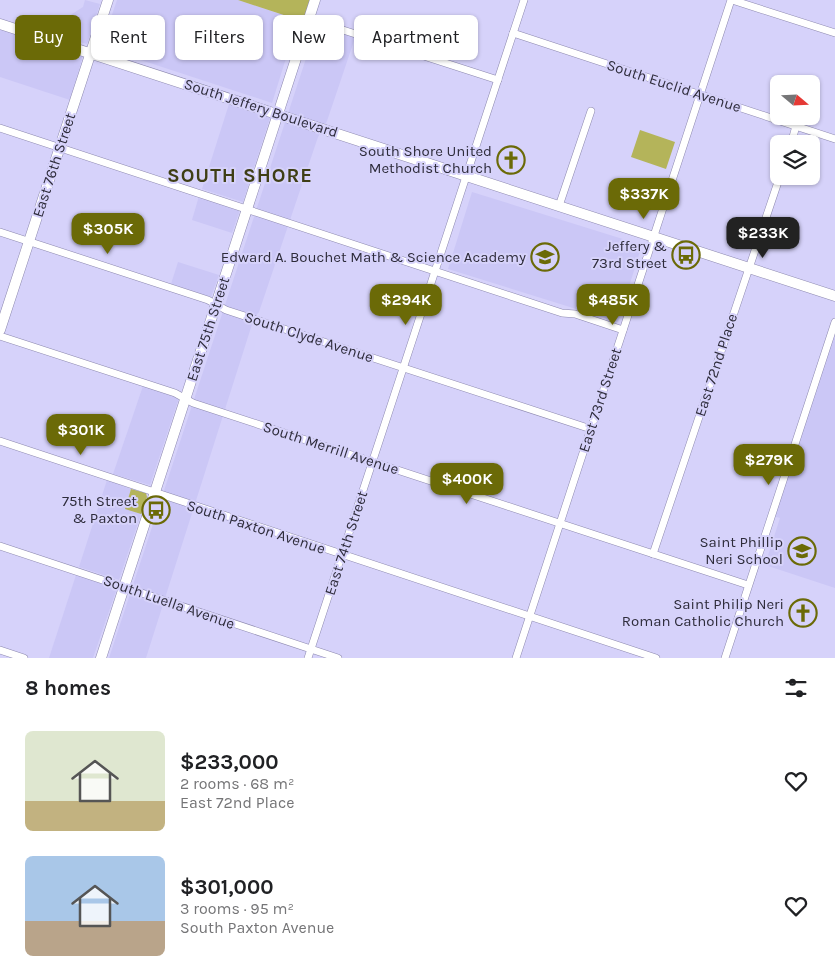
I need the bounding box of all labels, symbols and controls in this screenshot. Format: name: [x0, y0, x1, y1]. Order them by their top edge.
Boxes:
chip: Buy: [15, 15, 81, 60]
chip: Rent: [91, 15, 165, 60]
chip: Filters: [175, 15, 263, 60]
chip: New: [273, 15, 344, 60]
chip: Apartment: [354, 15, 478, 60]
street label: South Euclid Avenue: [604, 56, 744, 116]
street label: South Jeffery Boulevard: [182, 75, 340, 141]
north arrow: [770, 75, 820, 125]
map controls: [770, 75, 820, 185]
street label: East 76th Street: [29, 110, 79, 220]
button: layers: [770, 135, 820, 185]
place label: South Shore United Methodist Church: [359, 142, 492, 177]
church icon: South Shore United Methodist Church: [496, 145, 526, 175]
district label: SOUTH SHORE: [167, 164, 313, 187]
pin: $337K: [609, 178, 679, 220]
text: $337K: [619, 184, 669, 203]
pin: $305K: [73, 212, 143, 255]
pin: $233K: [728, 216, 798, 259]
text: $305K: [83, 219, 133, 238]
text: $233K: [737, 223, 789, 242]
place label: Jeffery & 73rd Street: [592, 237, 667, 272]
bus stop icon: Jeffery & 73rd Street: [671, 240, 701, 270]
school or university icon: Edward A. Bouchet Math & Science Academy: [530, 242, 560, 272]
place label: Edward A. Bouchet Math & Science Academy: [221, 248, 526, 266]
street label: East 75th Street: [183, 274, 233, 383]
pin: $294K: [371, 284, 441, 326]
pin: $485K: [578, 284, 648, 326]
text: $294K: [381, 290, 431, 309]
text: $485K: [588, 290, 638, 309]
street label: South Clyde Avenue: [242, 308, 376, 366]
street label: East 72nd Place: [691, 311, 741, 419]
street label: East 73rd Street: [575, 345, 625, 454]
pin: $301K: [46, 414, 116, 456]
street label: South Merrill Avenue: [261, 418, 401, 478]
text: $301K: [57, 420, 105, 439]
pin: $279K: [734, 444, 804, 486]
text: $279K: [745, 450, 793, 469]
pin: $400K: [432, 462, 502, 505]
text: $400K: [441, 469, 493, 488]
street label: East 74th Street: [321, 488, 371, 597]
place label: 75th Street & Paxton: [62, 492, 137, 527]
bus stop icon: 75th Street & Paxton: [141, 495, 171, 525]
street label: South Paxton Avenue: [184, 496, 328, 558]
place label: Saint Phillip Neri School: [699, 533, 783, 568]
school or university icon: Saint Phillip Neri School: [787, 536, 817, 566]
street label: South Luella Avenue: [101, 571, 237, 633]
place label: Saint Philip Neri Roman Catholic Church: [622, 595, 784, 630]
church icon: Saint Philip Neri Roman Catholic Church: [788, 598, 818, 628]
icon: filters: [782, 674, 810, 702]
text: 8 homes: [25, 676, 111, 700]
text: $233,000: [180, 750, 278, 774]
icon: home: [65, 751, 125, 811]
icon: heart: [782, 767, 810, 795]
text: 2 rooms · 68 m²: [180, 774, 294, 793]
text: East 72nd Place: [180, 793, 294, 812]
text: $301,000: [180, 875, 273, 899]
icon: home: [65, 876, 125, 936]
icon: heart: [782, 892, 810, 920]
text: 3 rooms · 95 m²: [180, 899, 294, 918]
text: South Paxton Avenue: [180, 918, 334, 937]

